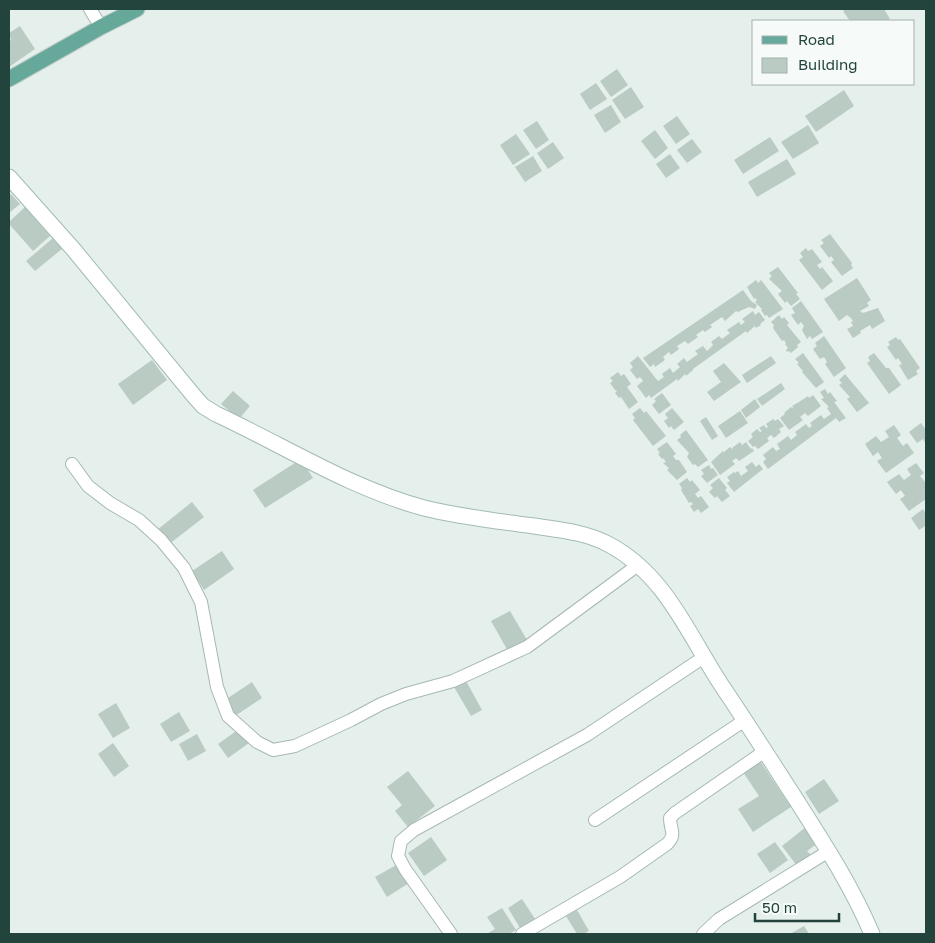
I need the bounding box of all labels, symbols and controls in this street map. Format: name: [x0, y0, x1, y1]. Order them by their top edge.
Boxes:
legend: [752, 20, 915, 85]
text: Road: [798, 30, 835, 48]
text: Building: [798, 55, 858, 73]
scale bar: [755, 890, 839, 922]
text: 50 m: [762, 898, 797, 916]

